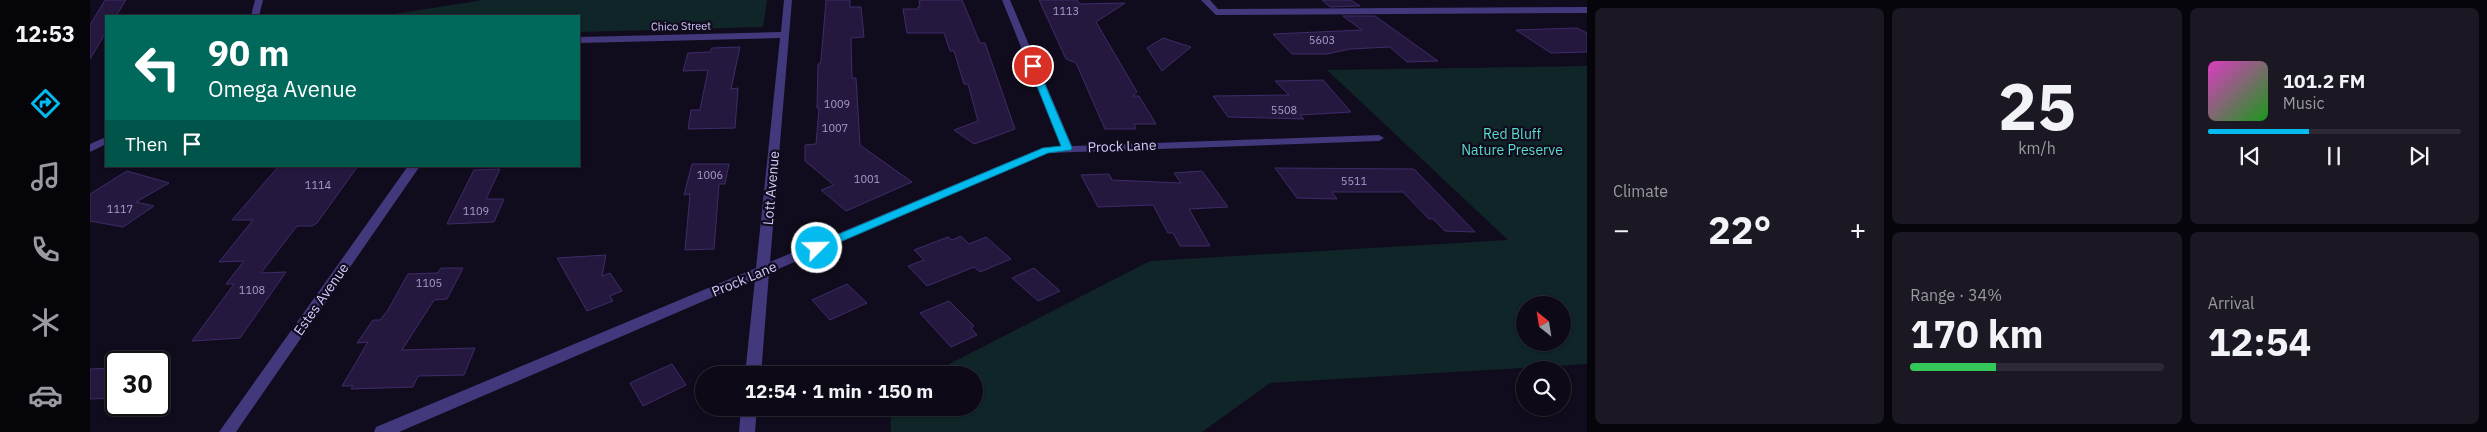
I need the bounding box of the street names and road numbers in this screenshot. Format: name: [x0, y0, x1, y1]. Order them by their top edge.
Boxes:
street label: Chico Street: [651, 18, 711, 34]
street label: Prock Lane: [1087, 136, 1157, 156]
street label: Lott Avenue: [759, 150, 783, 226]
street label: Prock Lane: [709, 257, 780, 301]
street label: Estes Avenue: [289, 259, 353, 339]

